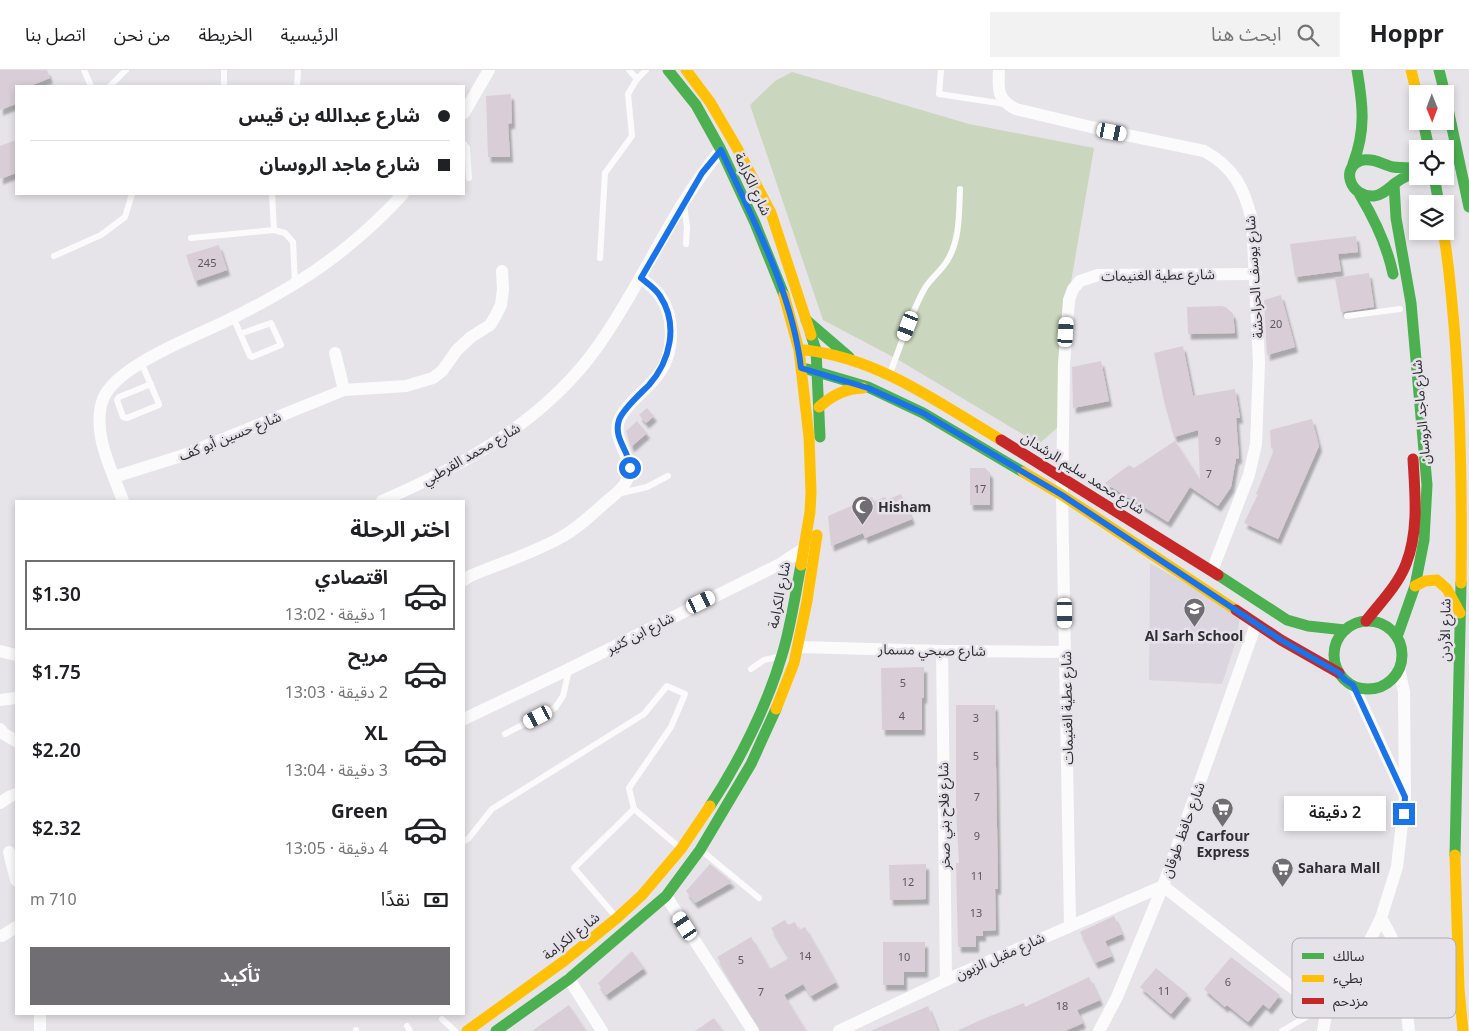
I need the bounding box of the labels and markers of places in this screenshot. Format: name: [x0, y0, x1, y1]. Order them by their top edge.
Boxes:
place label: Hisham: [878, 493, 931, 522]
mosque icon: Hisham: [850, 495, 874, 526]
school or university icon: Al Sarh School: [1182, 596, 1206, 627]
place label: Al Sarh School: [1145, 622, 1243, 651]
supermarket icon: Carfour Express: [1211, 796, 1235, 827]
place label: Carfour Express: [1196, 822, 1250, 867]
place label: Sahara Mall: [1298, 854, 1380, 883]
supermarket icon: Sahara Mall: [1270, 856, 1294, 887]

